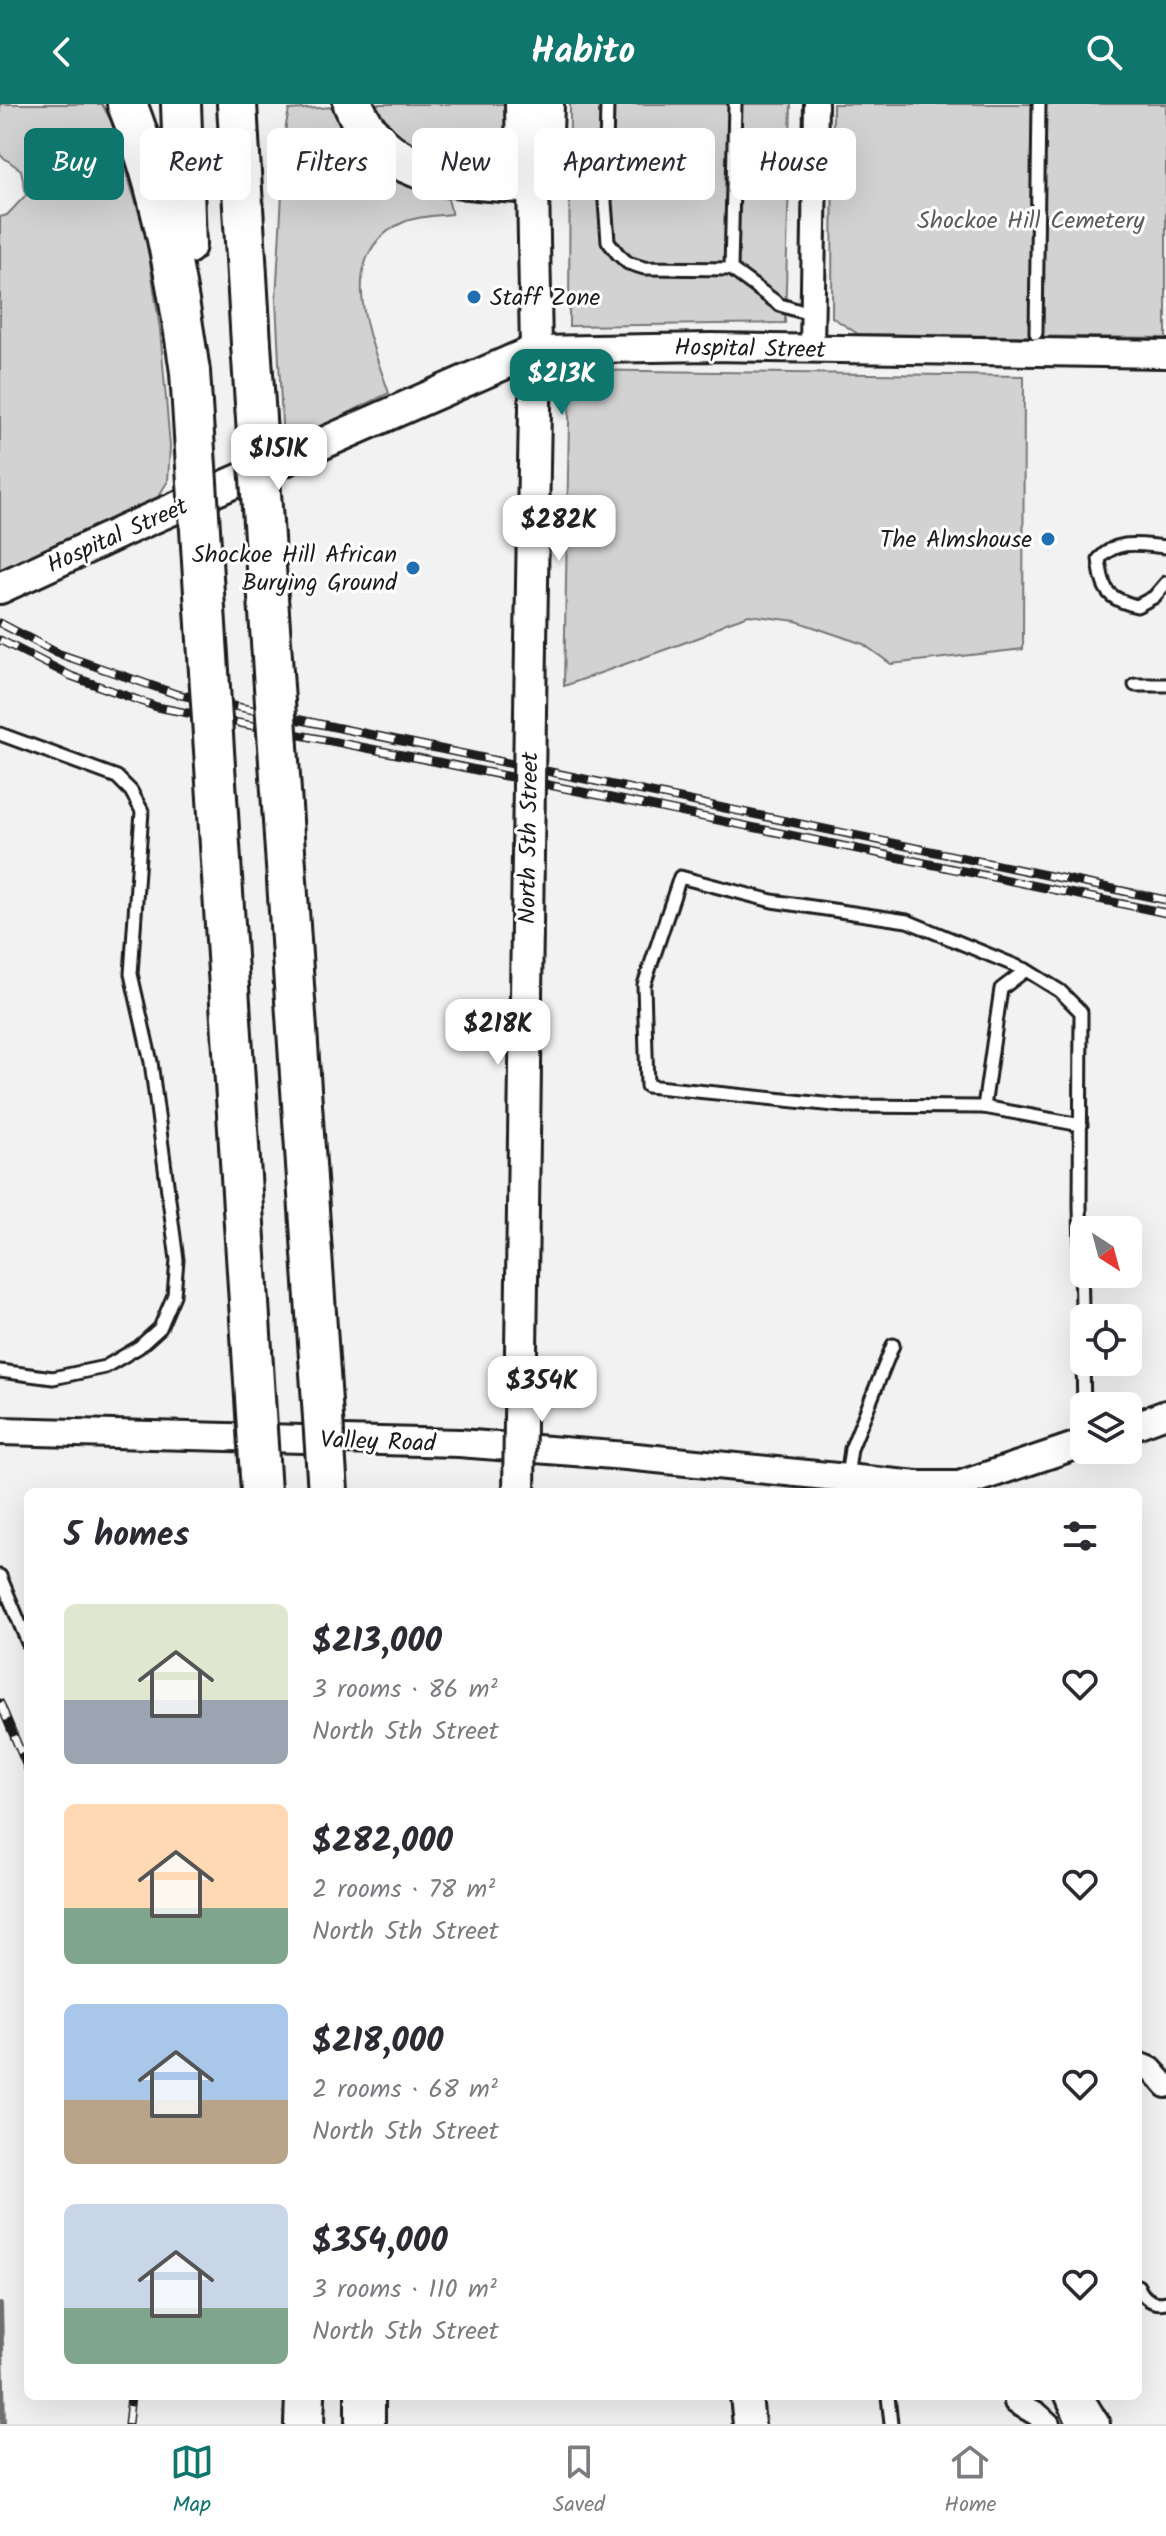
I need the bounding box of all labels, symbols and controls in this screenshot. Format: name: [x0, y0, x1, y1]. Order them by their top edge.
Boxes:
text: Habito: [531, 24, 635, 81]
icon: back: [40, 30, 84, 74]
icon: search: [1082, 30, 1126, 74]
chip: Buy: [24, 128, 124, 200]
chip: Rent: [140, 128, 251, 200]
chip: Filters: [267, 128, 396, 200]
chip: New: [412, 128, 518, 200]
chip: Apartment: [534, 128, 715, 200]
chip: House: [731, 128, 856, 200]
park label: Shockoe Hill Cemetery: [917, 202, 1145, 241]
place label: Staff Zone: [490, 279, 601, 318]
marker: Staff Zone: [465, 288, 483, 306]
street label: Hospital Street: [674, 329, 827, 370]
pin: $213K: [506, 349, 618, 417]
text: $213K: [528, 354, 596, 396]
pin: $151K: [223, 424, 335, 492]
text: $151K: [249, 429, 309, 471]
street label: Hospital Street: [41, 488, 195, 585]
pin: $282K: [503, 495, 615, 563]
text: $282K: [521, 500, 597, 542]
place label: The Almshouse: [880, 521, 1032, 560]
marker: The Almshouse: [1039, 530, 1057, 548]
place label: Shockoe Hill African Burying Ground: [192, 536, 398, 603]
marker: Shockoe Hill African Burying Ground: [404, 559, 422, 577]
street label: North 5th Street: [508, 751, 551, 925]
pin: $218K: [442, 999, 554, 1067]
text: $218K: [463, 1004, 533, 1046]
north arrow: [1070, 1216, 1142, 1288]
map controls: [1070, 1216, 1142, 1464]
button: locate: [1070, 1304, 1142, 1376]
pin: $354K: [486, 1356, 598, 1424]
text: $354K: [506, 1361, 578, 1403]
button: layers: [1070, 1392, 1142, 1464]
street label: Valley Road: [320, 1421, 437, 1464]
text: 5 homes: [64, 1509, 189, 1563]
icon: filters: [1058, 1514, 1102, 1558]
text: $213,000: [312, 1615, 442, 1669]
icon: home: [128, 1636, 224, 1732]
icon: heart: [1058, 1662, 1102, 1706]
text: 3 rooms · 86 m²: [312, 1669, 497, 1711]
text: North 5th Street: [312, 1711, 499, 1753]
text: $282,000: [312, 1815, 453, 1869]
icon: home: [128, 1836, 224, 1932]
icon: heart: [1058, 1862, 1102, 1906]
text: 2 rooms · 78 m²: [312, 1869, 495, 1911]
text: North 5th Street: [312, 1911, 499, 1953]
text: $218,000: [312, 2015, 444, 2069]
icon: home: [128, 2036, 224, 2132]
icon: heart: [1058, 2062, 1102, 2106]
text: 2 rooms · 68 m²: [312, 2069, 498, 2111]
text: North 5th Street: [312, 2111, 499, 2153]
text: $354,000: [312, 2215, 448, 2269]
icon: home: [128, 2236, 224, 2332]
icon: heart: [1058, 2262, 1102, 2306]
text: 3 rooms · 110 m²: [312, 2269, 497, 2311]
text: North 5th Street: [312, 2311, 499, 2353]
tab: Map: [170, 2440, 214, 2523]
tab: Saved: [553, 2440, 605, 2523]
tab: Home: [944, 2440, 996, 2523]

